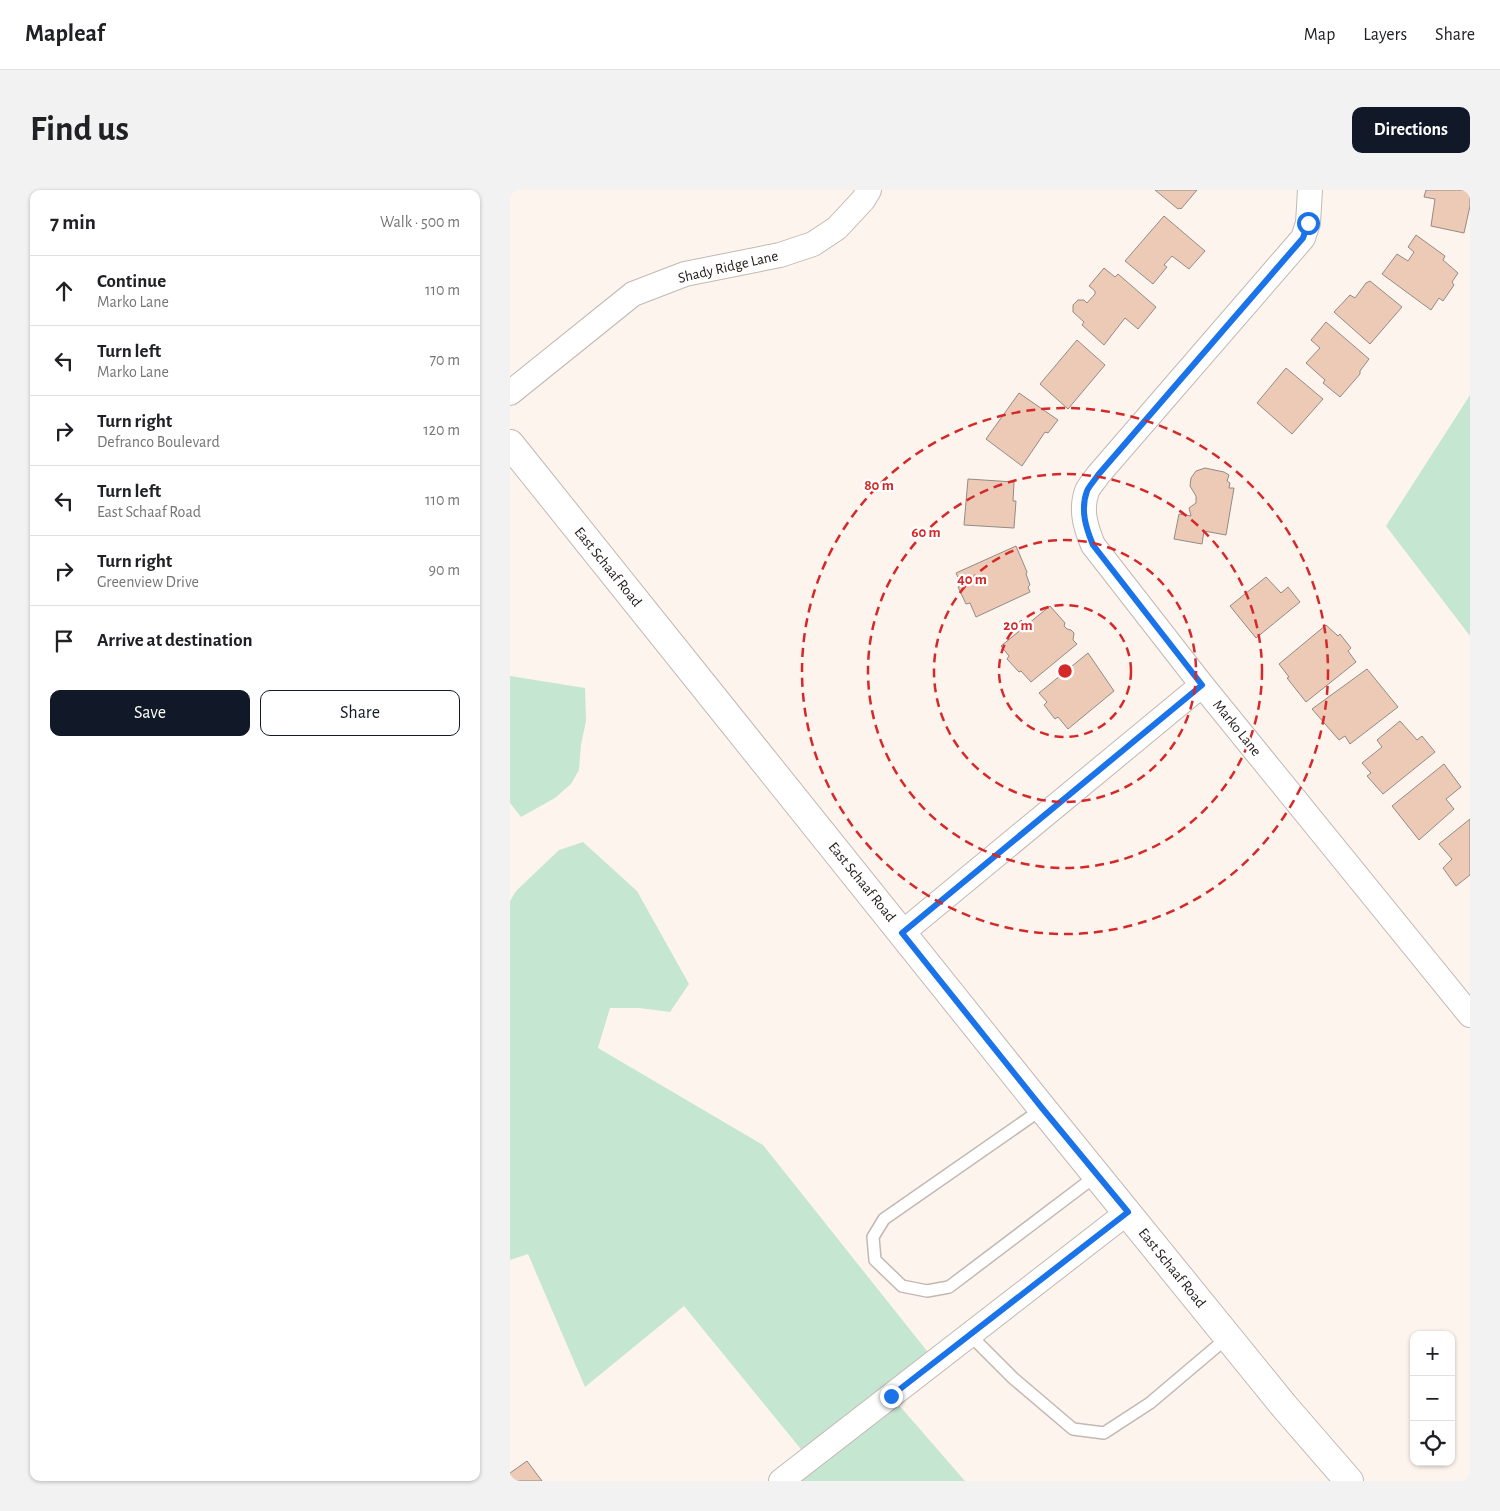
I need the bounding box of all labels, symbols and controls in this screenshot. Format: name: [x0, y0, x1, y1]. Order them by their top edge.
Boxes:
text: Mapleaf: [25, 22, 105, 46]
text: Map: [1304, 26, 1335, 44]
text: Layers: [1363, 26, 1407, 44]
text: Share: [1435, 26, 1475, 44]
button: Directions: [1352, 107, 1470, 153]
text: Find us: [30, 112, 129, 147]
text: 7 min: [50, 212, 96, 233]
route start: [1297, 212, 1320, 235]
text: Walk · 500 m: [380, 214, 460, 230]
street label: Shady Ridge Lane: [676, 248, 780, 286]
text: Continue: [97, 272, 166, 291]
icon: ahead: [50, 277, 78, 305]
text: 110 m: [425, 282, 460, 298]
text: Marko Lane: [97, 294, 169, 310]
text: Turn left: [97, 342, 161, 361]
icon: left: [50, 347, 78, 375]
text: 70 m: [429, 352, 460, 368]
text: Marko Lane: [97, 364, 169, 380]
text: Turn right: [97, 412, 172, 431]
icon: right: [50, 417, 78, 445]
text: 120 m: [423, 422, 460, 438]
text: Defranco Boulevard: [97, 434, 220, 450]
text: 80 m: [864, 478, 894, 493]
text: Turn left: [97, 482, 161, 501]
icon: left: [50, 487, 78, 515]
text: 110 m: [425, 492, 460, 508]
text: East Schaaf Road: [97, 504, 201, 520]
street label: East Schaaf Road: [571, 524, 645, 610]
text: 60 m: [911, 525, 941, 540]
text: Turn right: [97, 552, 172, 571]
icon: right: [50, 557, 78, 585]
text: 90 m: [429, 562, 460, 578]
text: 40 m: [957, 572, 987, 587]
text: Greenview Drive: [97, 574, 199, 590]
text: 20 m: [1003, 618, 1033, 633]
icon: arrive: [50, 627, 78, 655]
text: Arrive at destination: [97, 631, 253, 650]
centre of rings: [1056, 662, 1074, 680]
button: Save: [50, 690, 250, 736]
button: Share: [260, 690, 460, 736]
street label: Marko Lane: [1210, 697, 1264, 759]
street label: East Schaaf Road: [825, 839, 899, 925]
street label: East Schaaf Road: [1135, 1225, 1209, 1311]
map controls: [1410, 1331, 1455, 1466]
button: +: [1410, 1331, 1455, 1376]
button: −: [1410, 1376, 1455, 1421]
route end: [880, 1385, 903, 1408]
button: locate: [1410, 1421, 1455, 1466]

